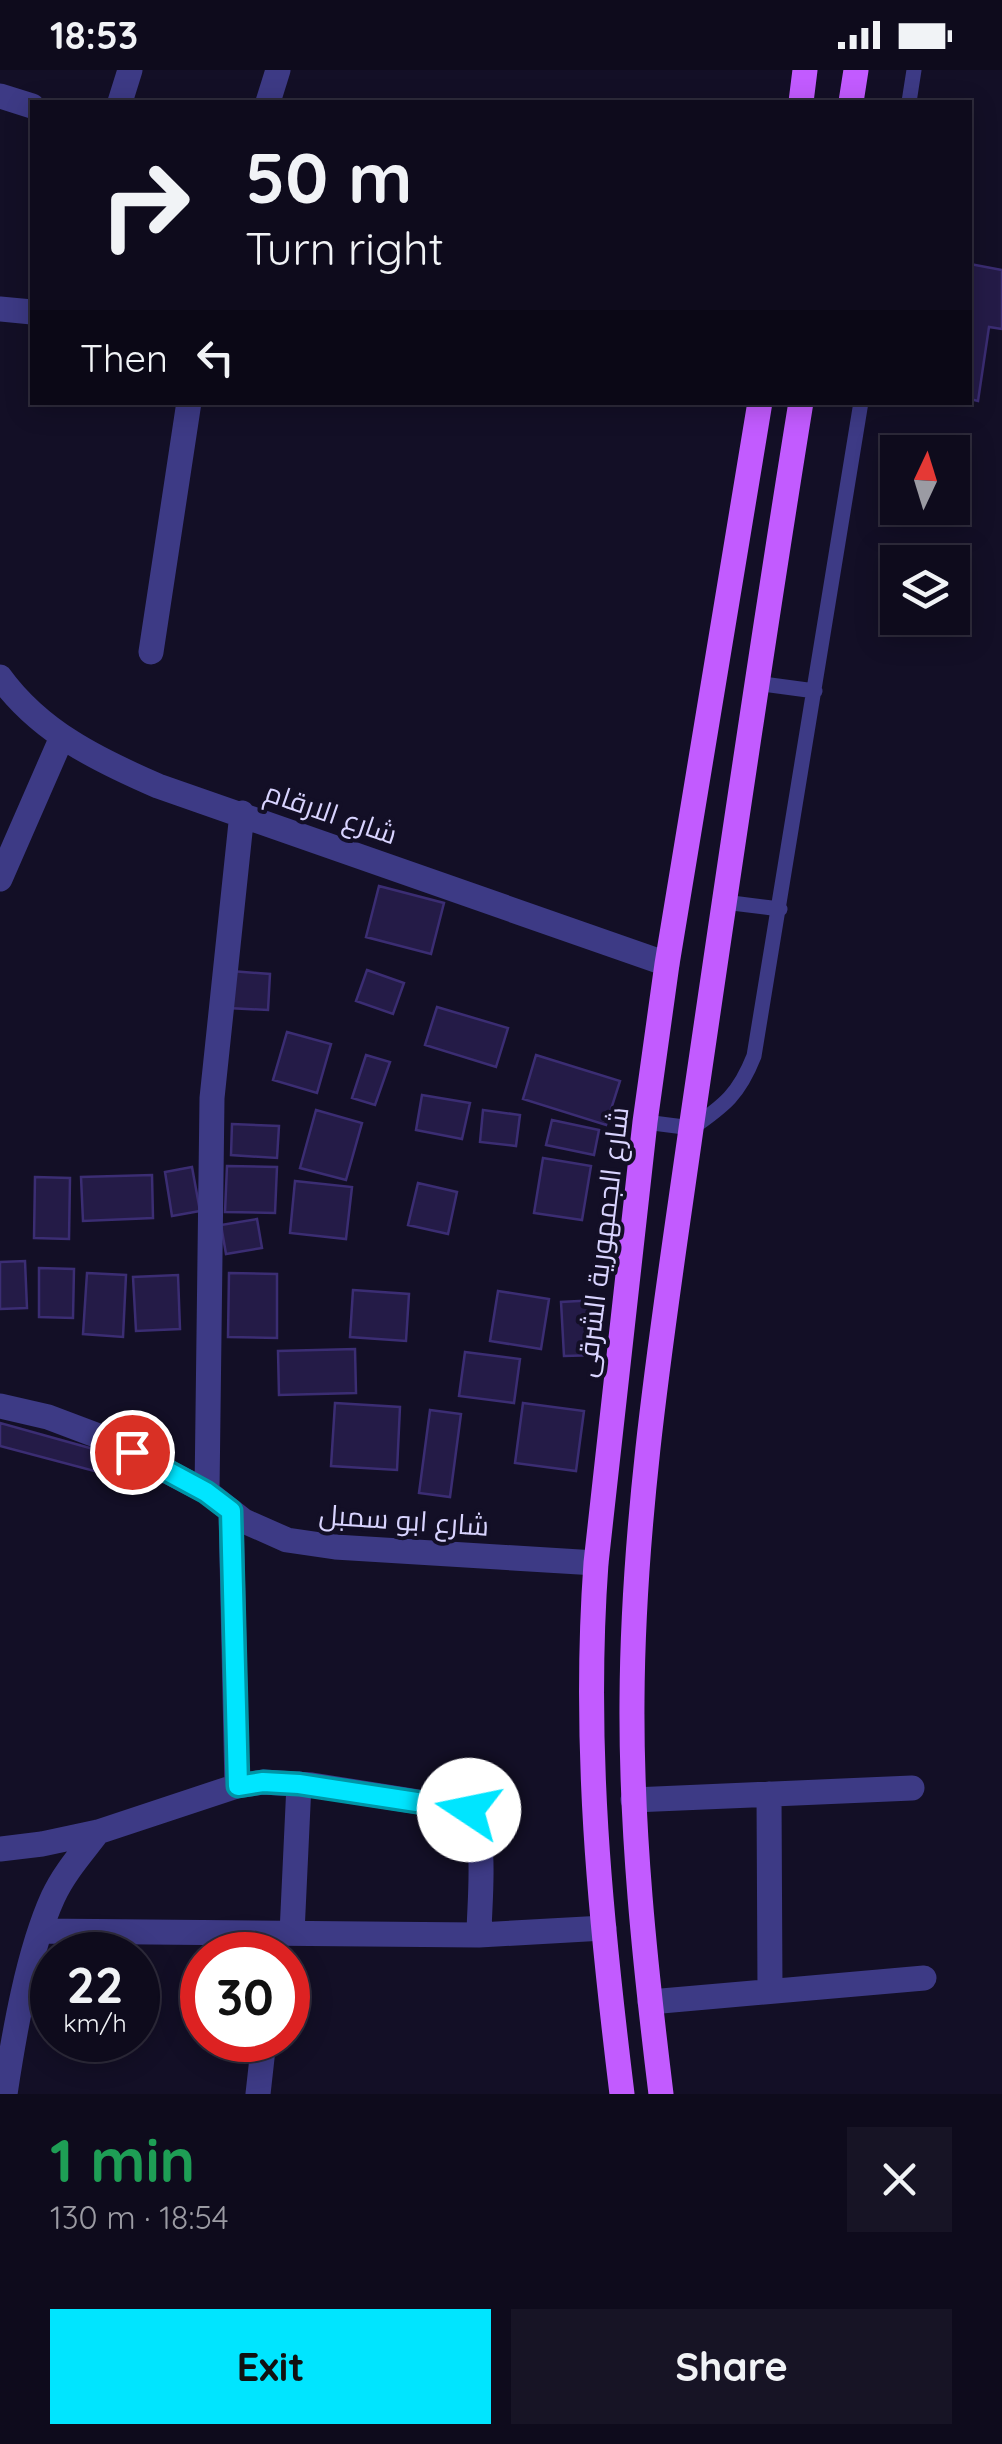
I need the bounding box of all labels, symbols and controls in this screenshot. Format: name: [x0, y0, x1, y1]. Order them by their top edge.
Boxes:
text: 18:53: [50, 11, 138, 59]
text: 50 m: [245, 133, 412, 221]
icon: right: [80, 140, 210, 270]
text: Turn right: [245, 220, 444, 276]
icon: left: [188, 330, 243, 385]
text: Then: [80, 334, 168, 382]
north arrow: [880, 435, 970, 525]
map controls: [880, 435, 970, 635]
button: layers: [880, 545, 970, 635]
street label: شارع الارقام: [259, 774, 402, 854]
street label: شارع الجمهورية الشرقى: [568, 1105, 637, 1379]
pin: [90, 1410, 175, 1495]
icon: arrive: [105, 1425, 160, 1480]
street label: شارع ابو سمبل: [318, 1496, 490, 1545]
position arrow: [417, 1758, 521, 1862]
speed limit sign: 30: [180, 1932, 310, 2062]
text: 22: [67, 1953, 123, 2016]
text: km/h: [63, 2007, 127, 2038]
text: 1 min: [50, 2122, 195, 2197]
button: close: [847, 2127, 952, 2232]
text: 130 m · 18:54: [50, 2197, 229, 2237]
button: Exit: [50, 2309, 491, 2424]
button: Share: [511, 2309, 952, 2424]

